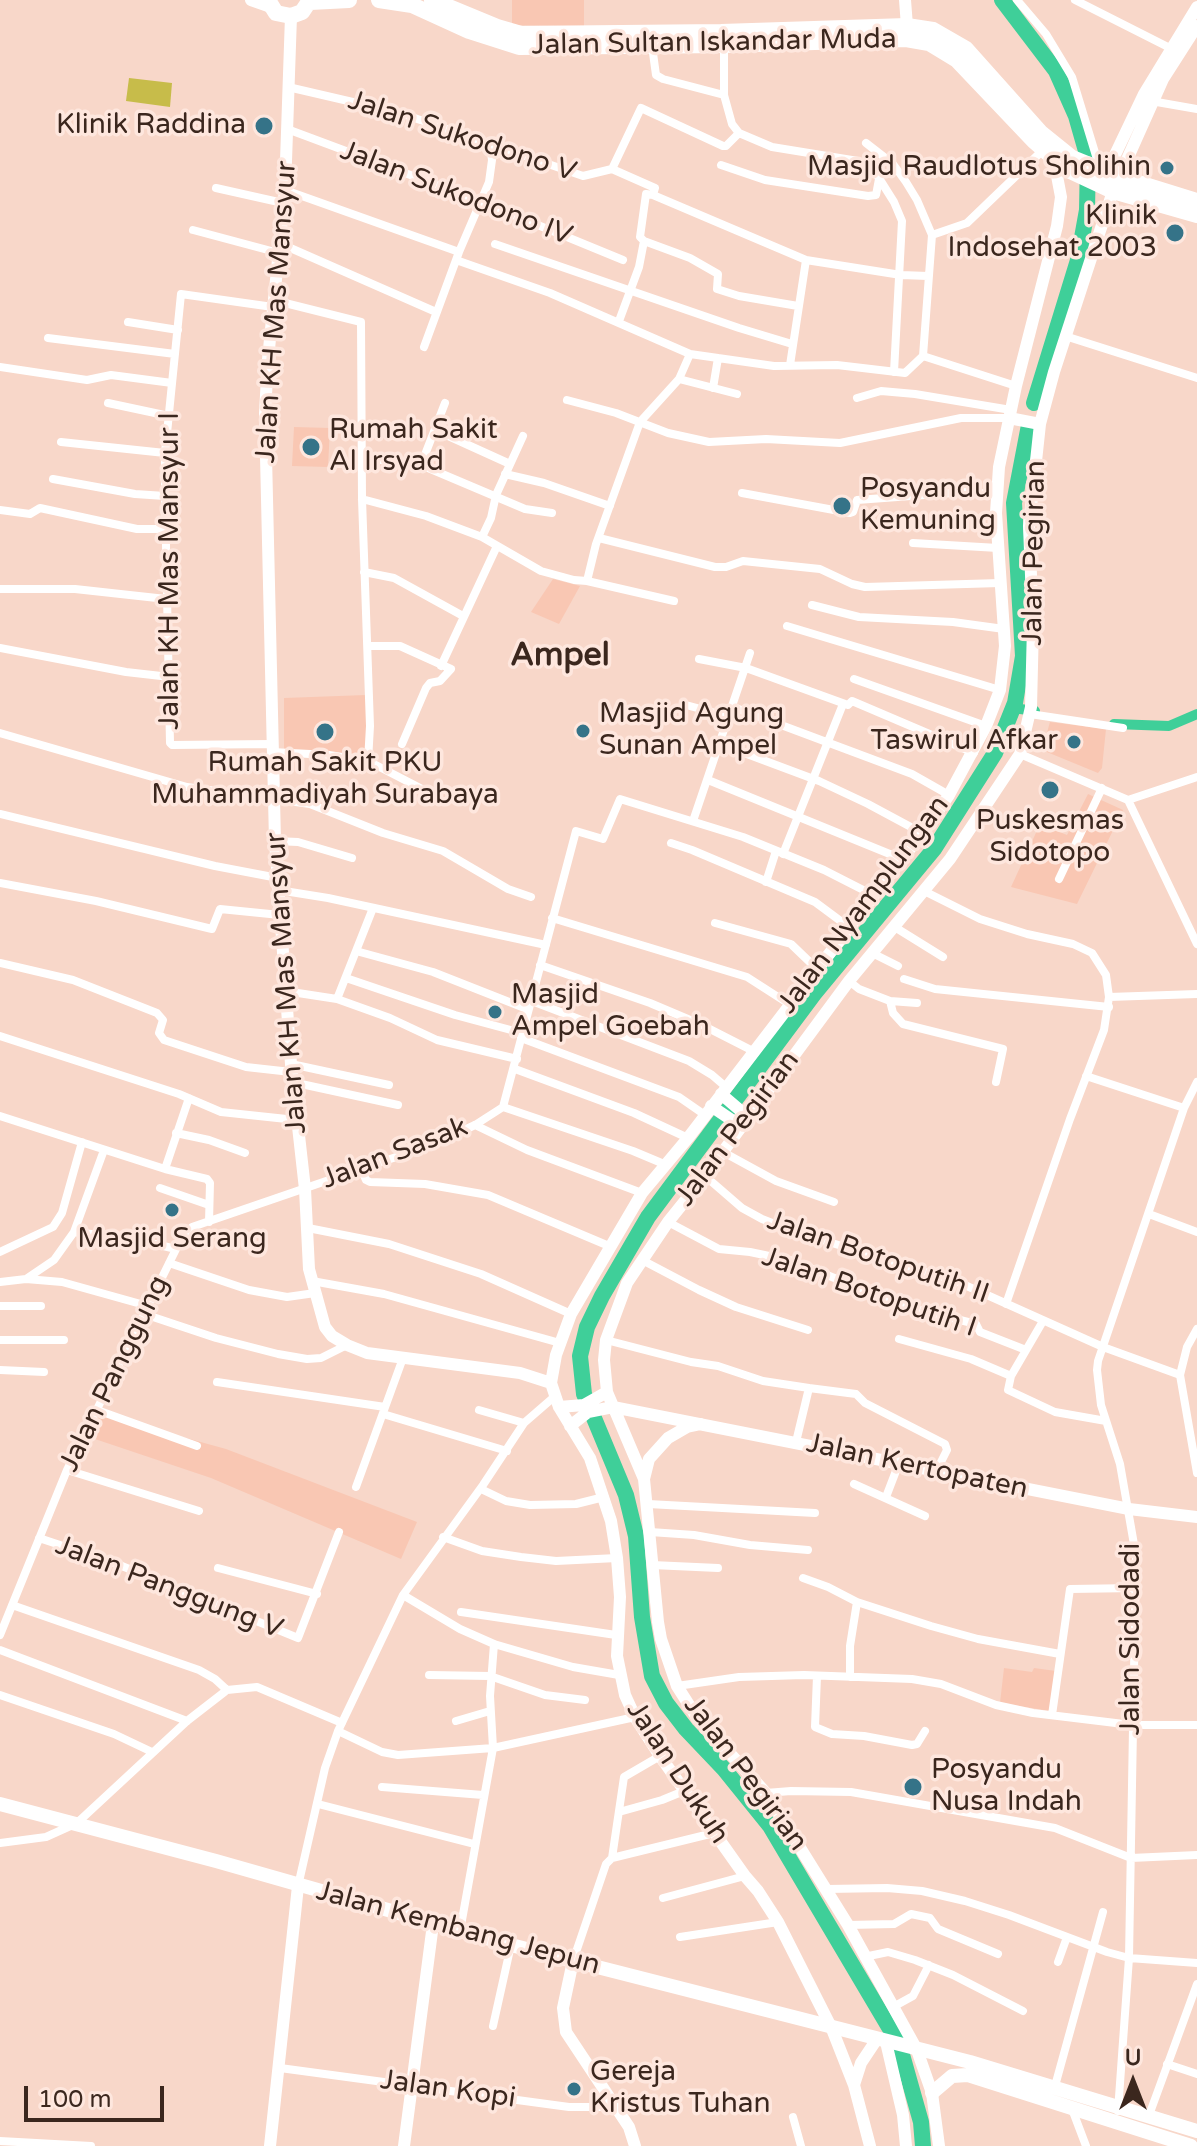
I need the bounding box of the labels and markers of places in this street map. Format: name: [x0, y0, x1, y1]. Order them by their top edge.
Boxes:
place label: Klinik Raddina: [56, 109, 246, 143]
marker: Klinik Raddina: [253, 115, 275, 137]
place label: Masjid Raudlotus Sholihin: [807, 151, 1151, 185]
marker: Masjid Raudlotus Sholihin: [1158, 159, 1176, 177]
place label: Klinik Indosehat 2003: [948, 200, 1157, 266]
marker: Klinik Indosehat 2003: [1164, 222, 1186, 244]
place label: Rumah Sakit Al Irsyad: [329, 414, 498, 480]
marker: Rumah Sakit Al Irsyad: [300, 436, 322, 458]
place label: Posyandu Kemuning: [860, 473, 996, 539]
marker: Posyandu Kemuning: [831, 495, 853, 517]
place label: Masjid Agung Sunan Ampel: [599, 698, 784, 764]
marker: Rumah Sakit PKU Muhammadiyah Surabaya: [314, 721, 336, 743]
marker: Masjid Agung Sunan Ampel: [574, 722, 592, 740]
place label: Taswirul Afkar: [871, 725, 1058, 759]
marker: Taswirul Afkar: [1065, 733, 1083, 751]
place label: Rumah Sakit PKU Muhammadiyah Surabaya: [151, 747, 499, 813]
marker: Puskesmas Sidotopo: [1039, 779, 1061, 801]
place label: Puskesmas Sidotopo: [976, 805, 1124, 871]
place label: Masjid Ampel Goebah: [511, 979, 710, 1045]
marker: Masjid Ampel Goebah: [486, 1003, 504, 1021]
marker: Masjid Serang: [163, 1201, 181, 1219]
place label: Masjid Serang: [77, 1223, 267, 1257]
place label: Posyandu Nusa Indah: [931, 1754, 1082, 1820]
marker: Posyandu Nusa Indah: [902, 1776, 924, 1798]
place label: Gereja Kristus Tuhan: [590, 2056, 771, 2122]
marker: Gereja Kristus Tuhan: [565, 2080, 583, 2098]

